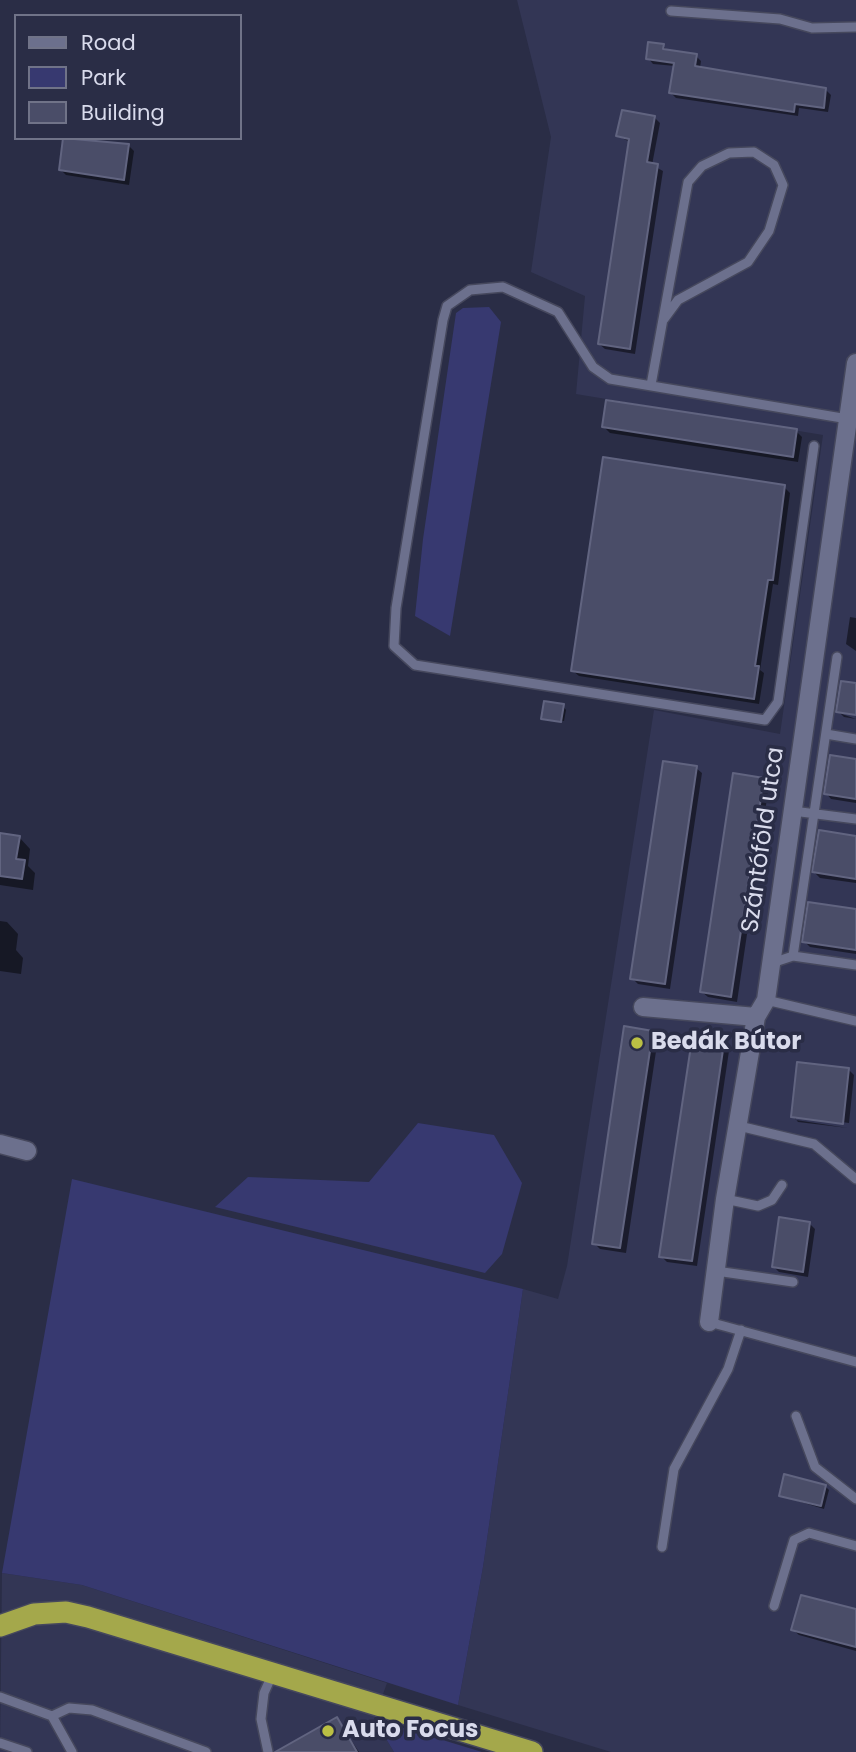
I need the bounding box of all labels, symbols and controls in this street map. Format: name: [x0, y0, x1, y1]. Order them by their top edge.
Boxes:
legend: [14, 14, 242, 140]
text: Road: [81, 28, 136, 57]
text: Park: [81, 63, 126, 92]
text: Building: [81, 98, 165, 127]
street label: Szántóföld utca: [737, 745, 791, 935]
place label: Bedák Bútor: [651, 1029, 801, 1057]
marker: Bedák Bútor: [629, 1035, 645, 1051]
place label: Auto Focus: [342, 1717, 478, 1745]
marker: Auto Focus: [320, 1723, 336, 1739]

